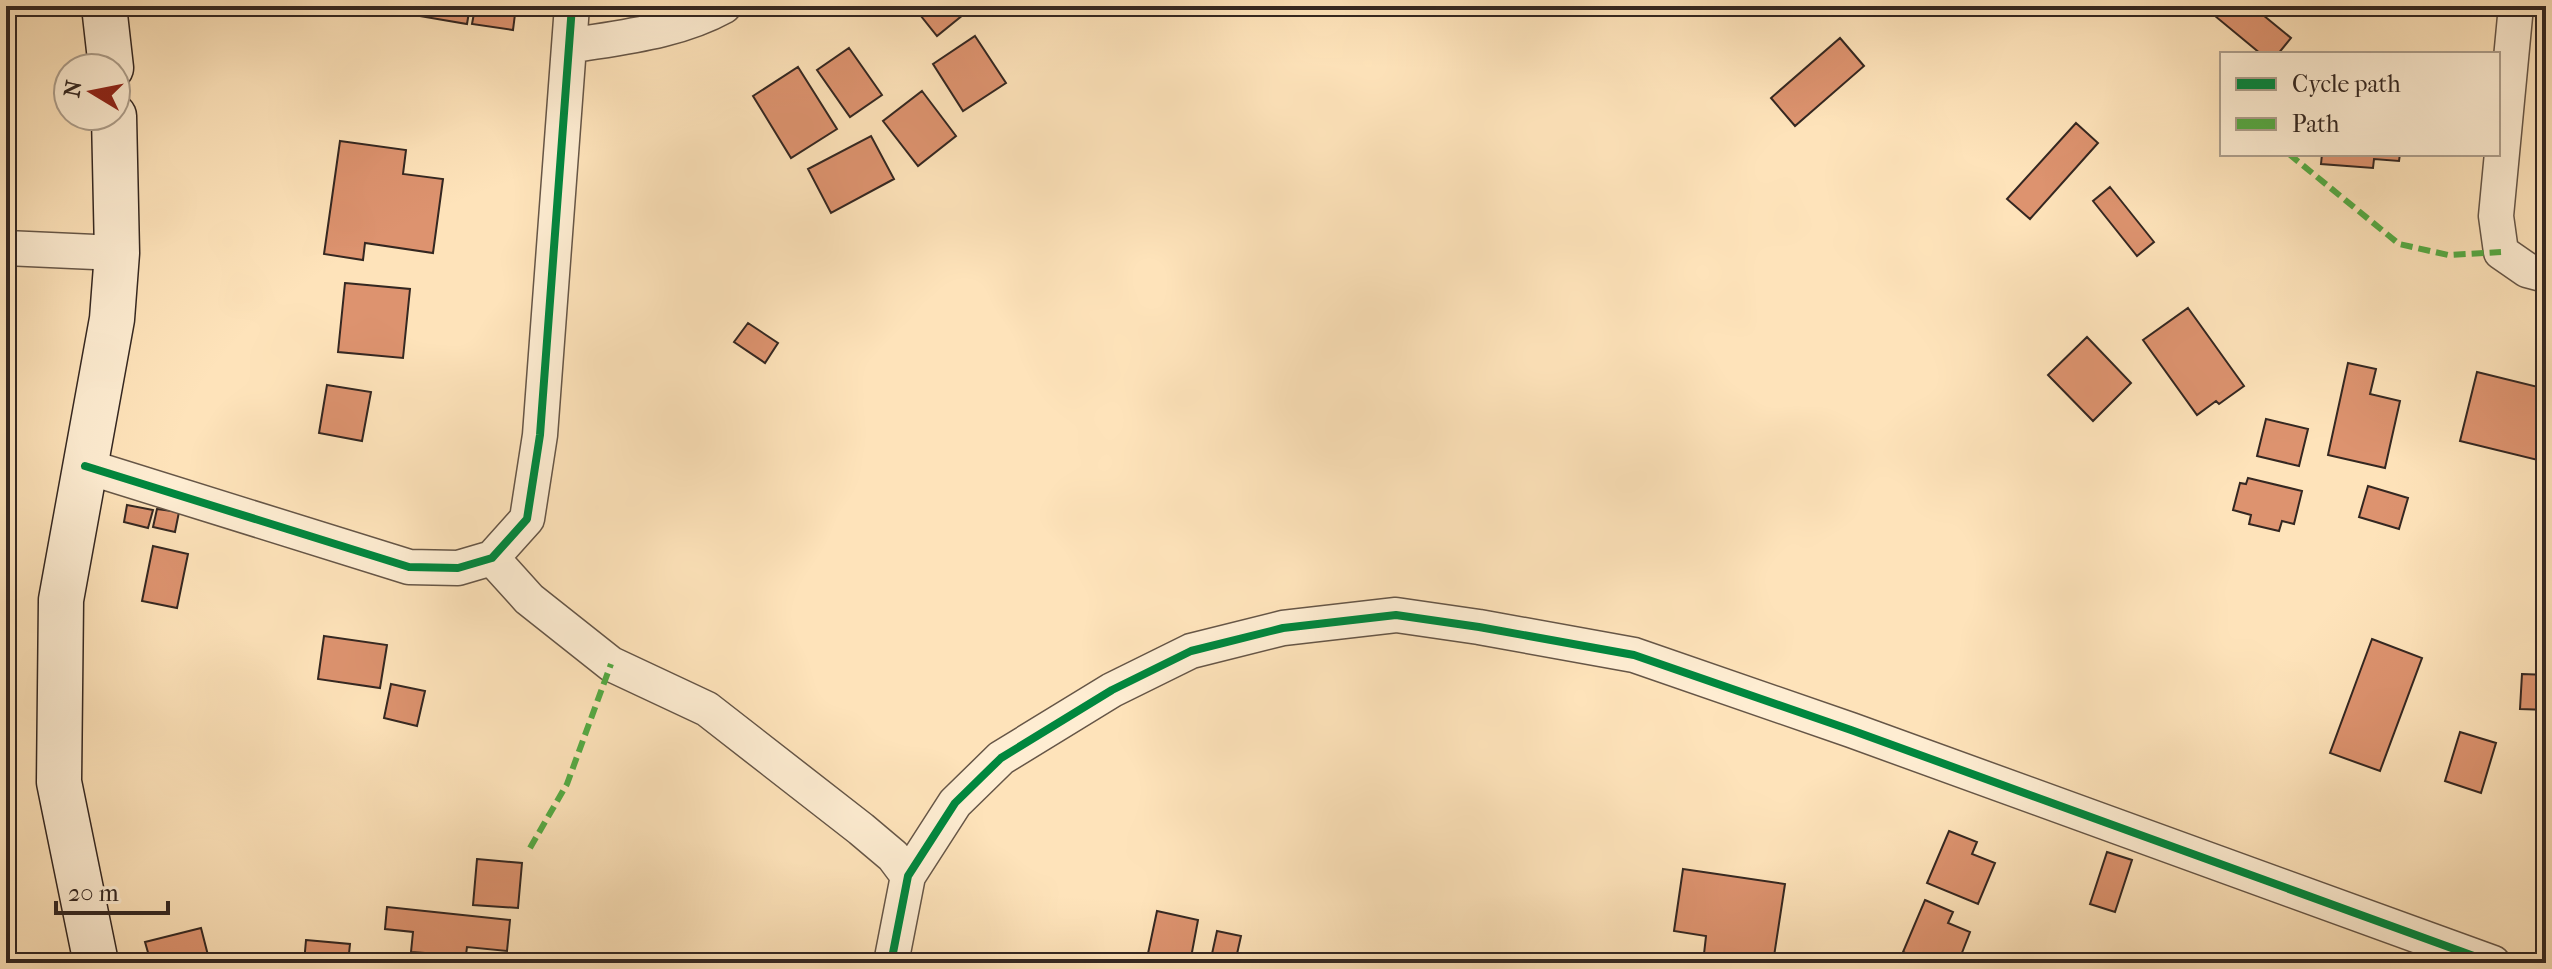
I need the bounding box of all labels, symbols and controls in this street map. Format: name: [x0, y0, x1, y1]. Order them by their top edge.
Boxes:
north arrow: [52, 52, 132, 132]
legend: [2220, 52, 2500, 156]
text: Cycle path: [2292, 70, 2401, 98]
text: N: [59, 78, 88, 99]
text: Path: [2292, 110, 2340, 138]
scale bar: [56, 865, 168, 915]
text: 20 m: [68, 879, 119, 907]

